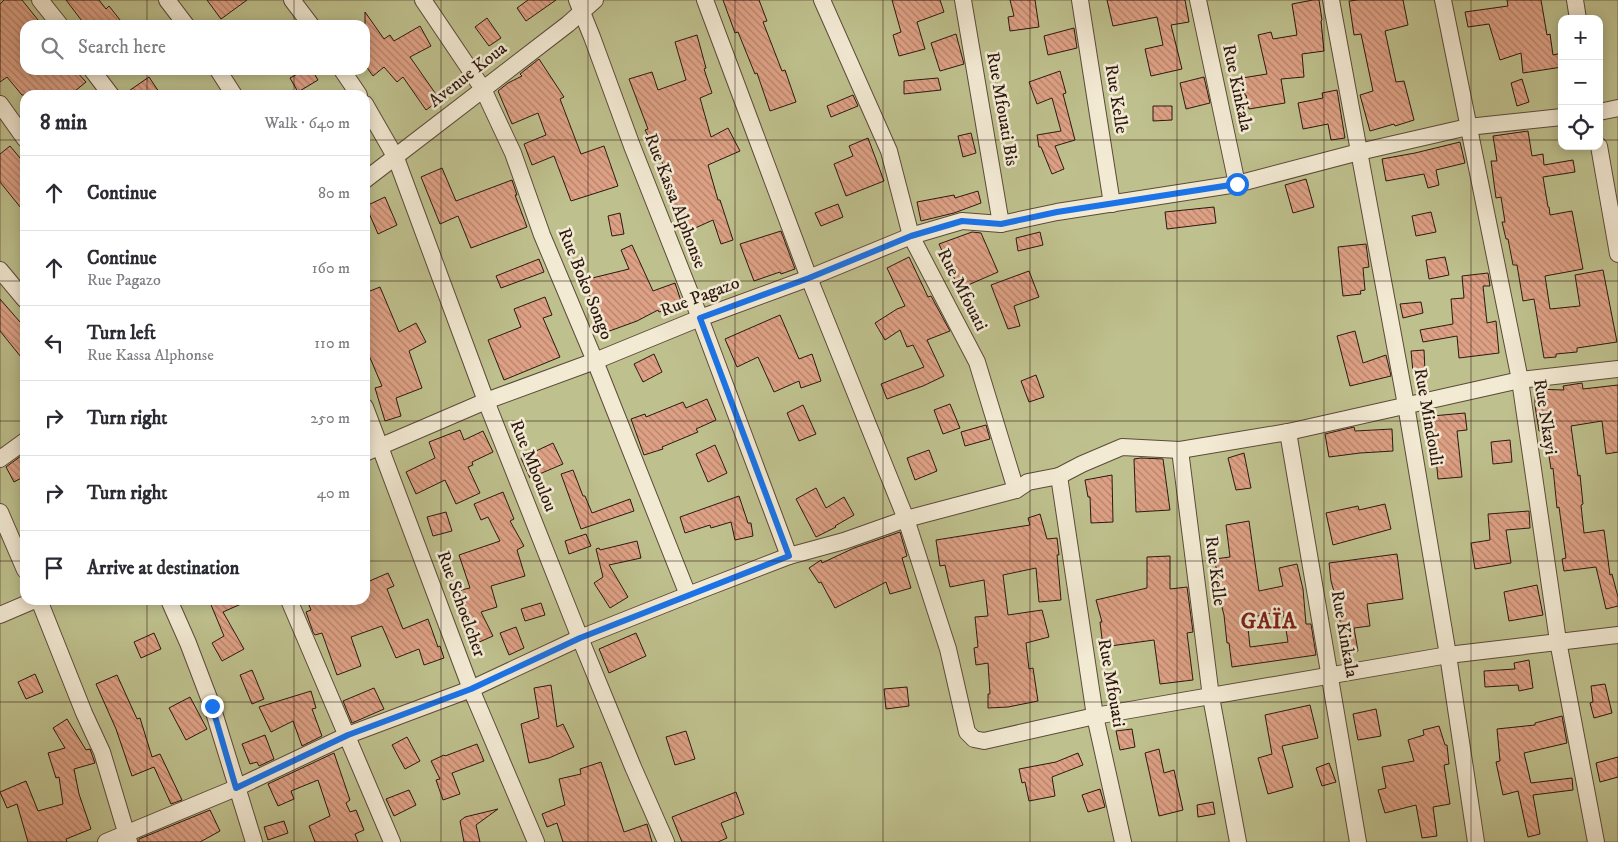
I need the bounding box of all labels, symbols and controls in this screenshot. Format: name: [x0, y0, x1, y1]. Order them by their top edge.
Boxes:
map controls: [1558, 15, 1603, 150]
button: +: [1558, 15, 1603, 60]
search box: [20, 20, 370, 75]
icon: search: [38, 34, 66, 62]
text: Search here: [78, 36, 166, 59]
street label: Avenue Koua: [424, 37, 512, 112]
street label: Rue Kinkala: [1217, 43, 1257, 134]
street label: Rue Mfouati Bis: [981, 50, 1023, 168]
button: −: [1558, 60, 1603, 105]
street label: Rue Kelle: [1100, 63, 1132, 135]
button: locate: [1558, 105, 1603, 150]
text: 8 min: [40, 110, 87, 136]
text: Walk · 640 m: [264, 113, 350, 133]
street label: Rue Kassa Alphonse: [639, 130, 711, 272]
route start: [1226, 173, 1249, 196]
icon: ahead: [40, 179, 68, 207]
text: Continue: [87, 182, 157, 205]
text: 80 m: [318, 183, 350, 203]
street label: Rue Boko Songo: [553, 225, 617, 343]
street label: Rue Mfouati: [932, 245, 992, 335]
text: Continue: [87, 247, 157, 270]
icon: ahead: [40, 254, 68, 282]
text: 160 m: [312, 258, 350, 278]
text: Rue Pagazo: [87, 270, 161, 290]
street label: Rue Pagazo: [657, 272, 743, 322]
text: Turn left: [87, 322, 156, 345]
icon: left: [40, 329, 68, 357]
text: 110 m: [314, 333, 350, 353]
text: Rue Kassa Alphonse: [87, 345, 214, 365]
street label: Rue Mindouli: [1409, 366, 1447, 468]
street label: Rue Nkayi: [1528, 378, 1562, 456]
icon: right: [40, 404, 68, 432]
text: Turn right: [87, 407, 167, 430]
text: 250 m: [310, 408, 350, 428]
street label: Rue Mboulou: [505, 417, 561, 515]
icon: right: [40, 479, 68, 507]
text: Turn right: [87, 482, 167, 505]
text: 40 m: [317, 483, 350, 503]
street label: Rue Kelle: [1200, 535, 1230, 607]
street label: Rue Schoelcher: [432, 548, 490, 660]
icon: arrive: [40, 554, 68, 582]
text: Arrive at destination: [87, 557, 239, 580]
street label: Rue Kinkala: [1326, 589, 1363, 680]
district label: GAÏA: [1241, 607, 1297, 635]
street label: Rue Mfouati: [1092, 637, 1130, 729]
route end: [201, 695, 224, 718]

